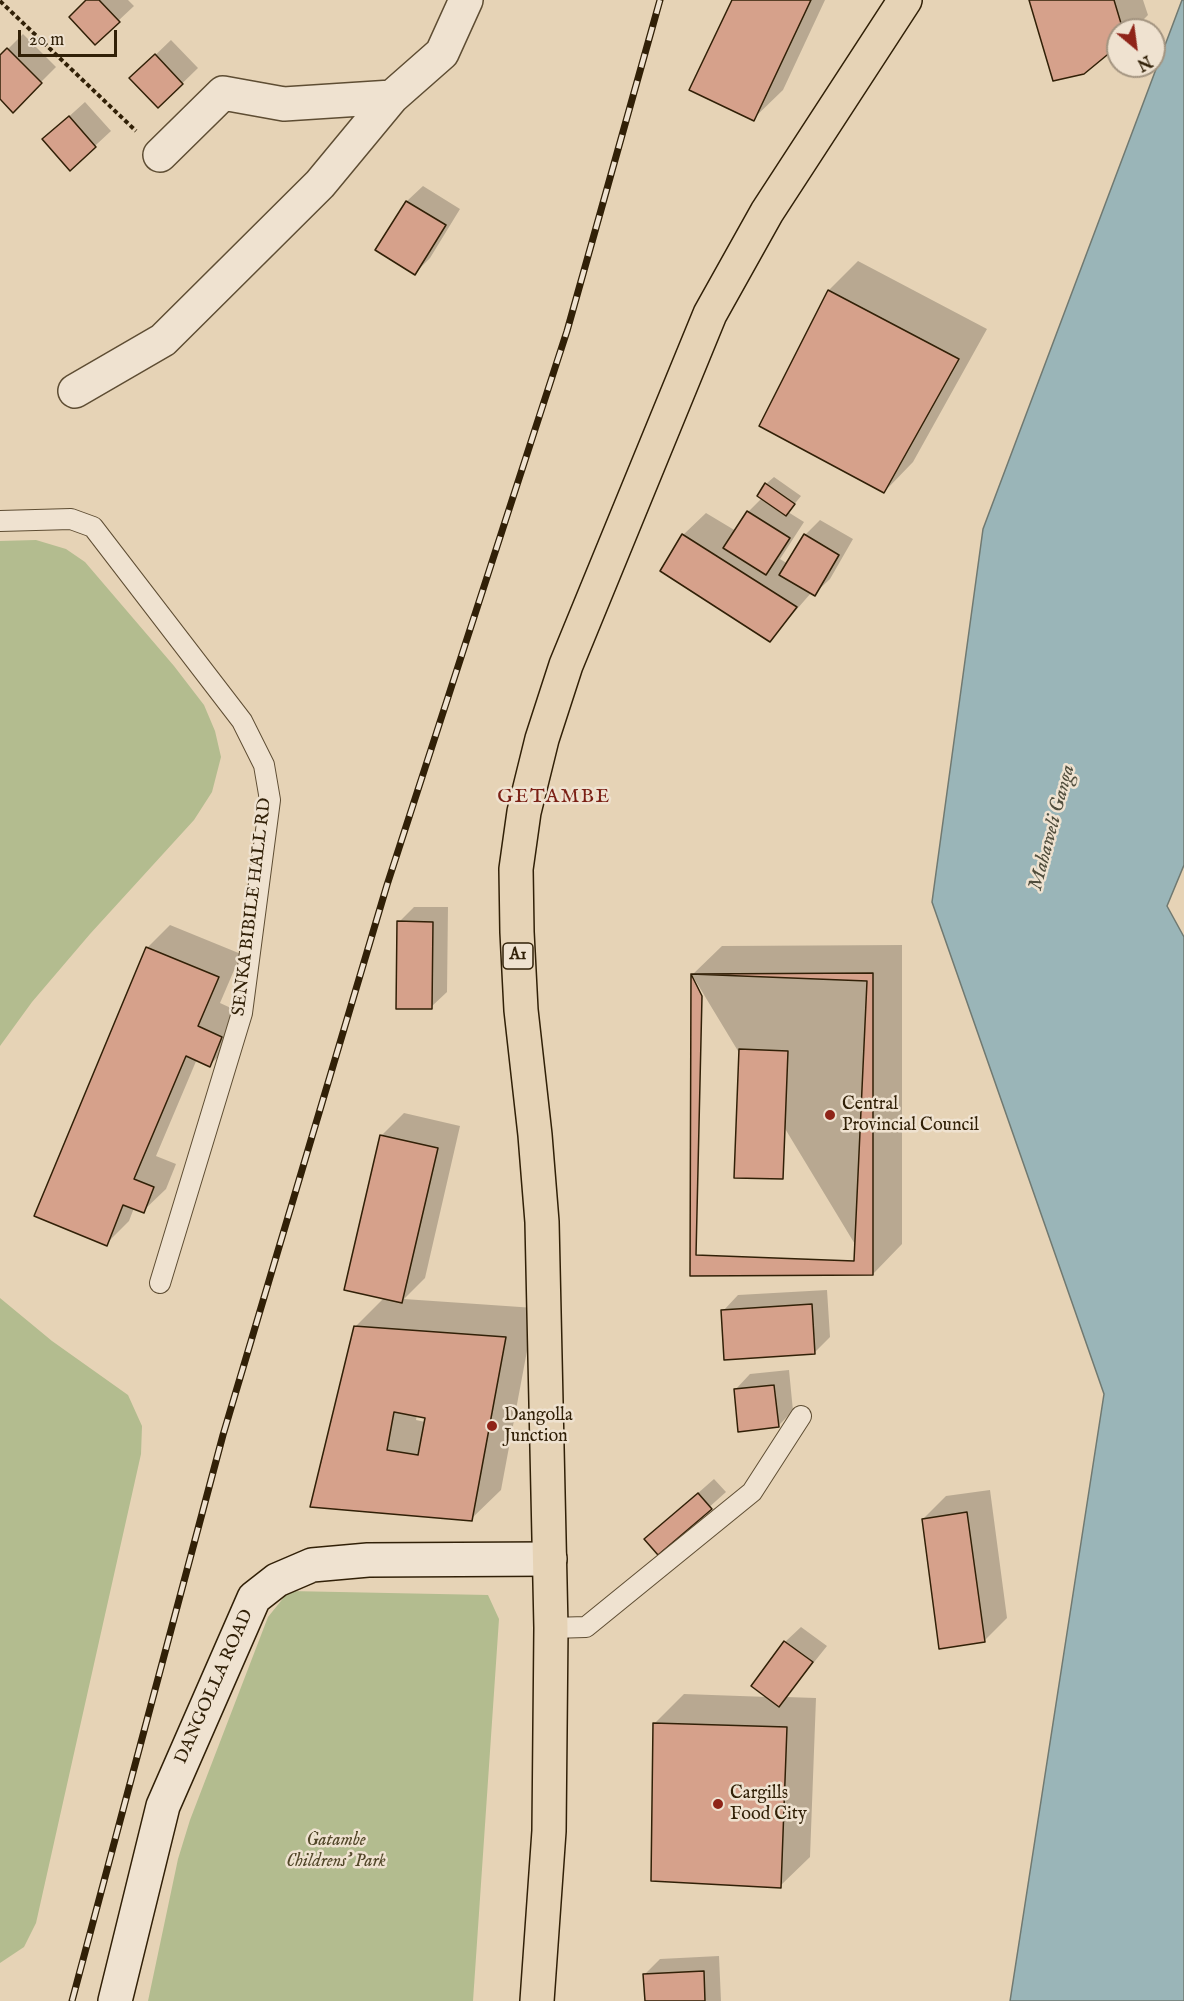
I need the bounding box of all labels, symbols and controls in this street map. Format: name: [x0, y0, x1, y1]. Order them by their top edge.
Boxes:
scale bar: [21, 18, 120, 56]
north arrow: [1106, 18, 1166, 78]
text: 20 m: [29, 29, 64, 52]
text: N: [1133, 50, 1155, 74]
water label: Mahaweli Ganga: [1025, 762, 1081, 894]
district label: GETAMBE: [497, 786, 611, 810]
street label: SENKA BIBILE HALL RD: [229, 797, 277, 1017]
road number: A1: [503, 943, 533, 969]
place label: Central Provincial Council: [842, 1094, 979, 1136]
marker: Central Provincial Council: [823, 1108, 837, 1122]
place label: Dangolla Junction: [504, 1405, 573, 1448]
marker: Dangolla Junction: [485, 1419, 499, 1433]
street label: DANGOLLA ROAD: [171, 1606, 259, 1768]
place label: Cargills Food City: [730, 1783, 807, 1826]
marker: Cargills Food City: [711, 1797, 725, 1811]
park label: Gatambe Childrens' Park: [286, 1830, 386, 1872]

